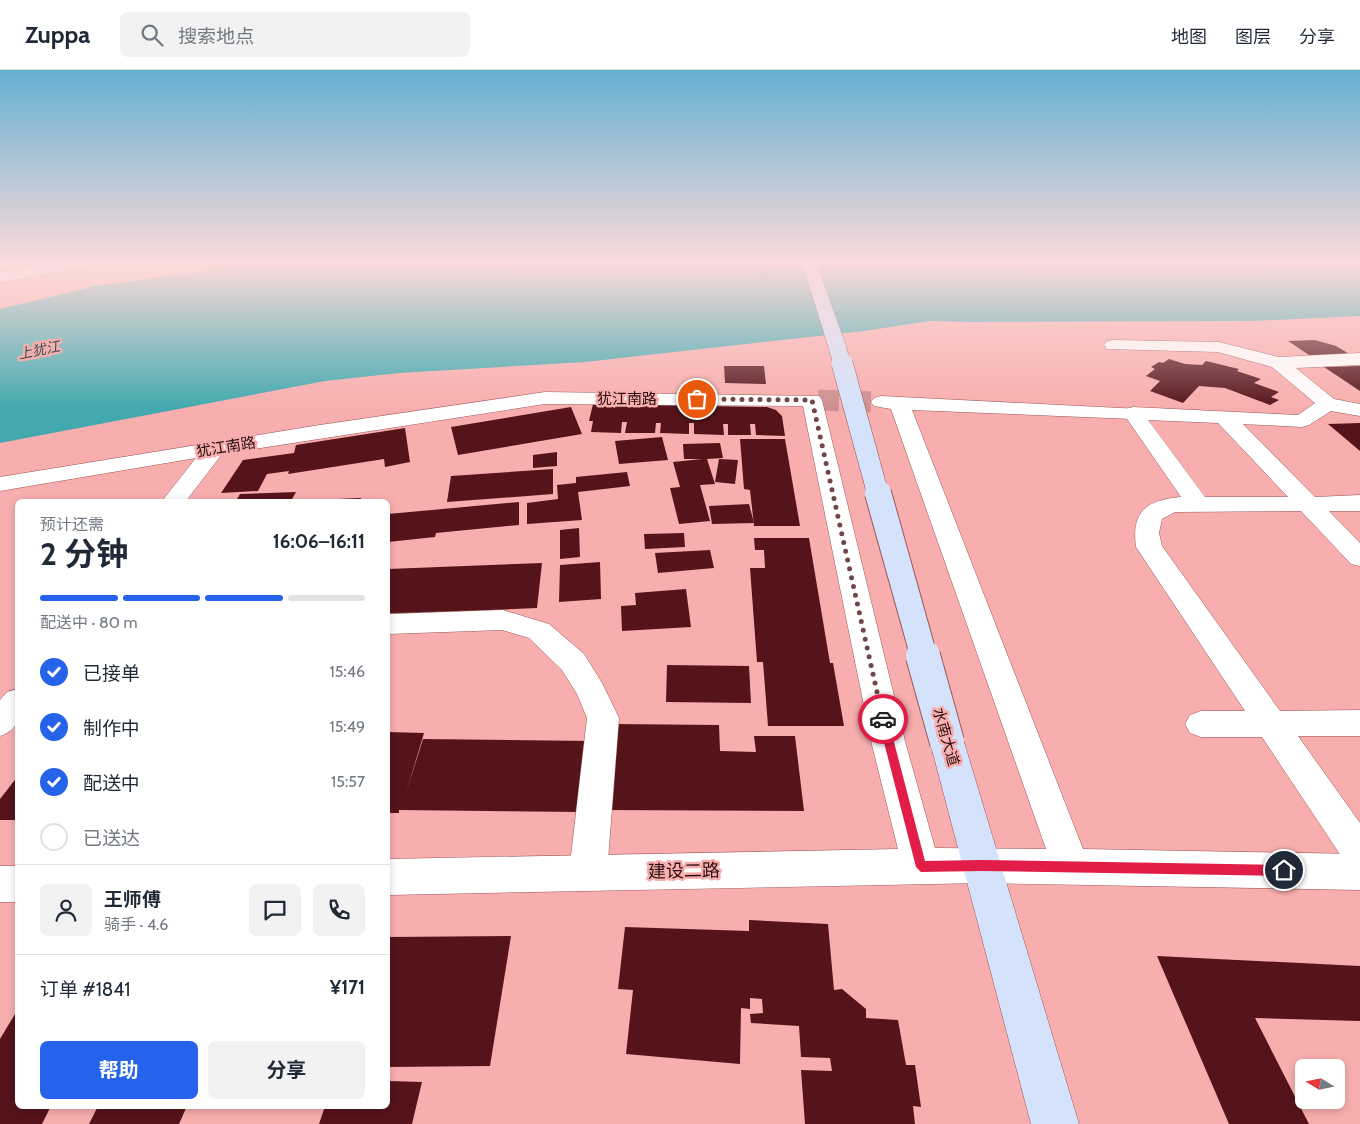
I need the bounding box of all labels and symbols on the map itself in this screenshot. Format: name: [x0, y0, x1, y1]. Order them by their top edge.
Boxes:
water label: 上犹江: [17, 337, 63, 363]
pin: [676, 378, 718, 420]
street label: 犹江南路: [597, 390, 657, 408]
street label: 犹江南路: [195, 433, 257, 461]
courier: [858, 694, 908, 744]
street label: 水南大道: [929, 706, 963, 768]
pin: [1263, 849, 1305, 891]
street label: 建设二路: [648, 859, 720, 883]
north arrow: [1295, 1059, 1345, 1109]

